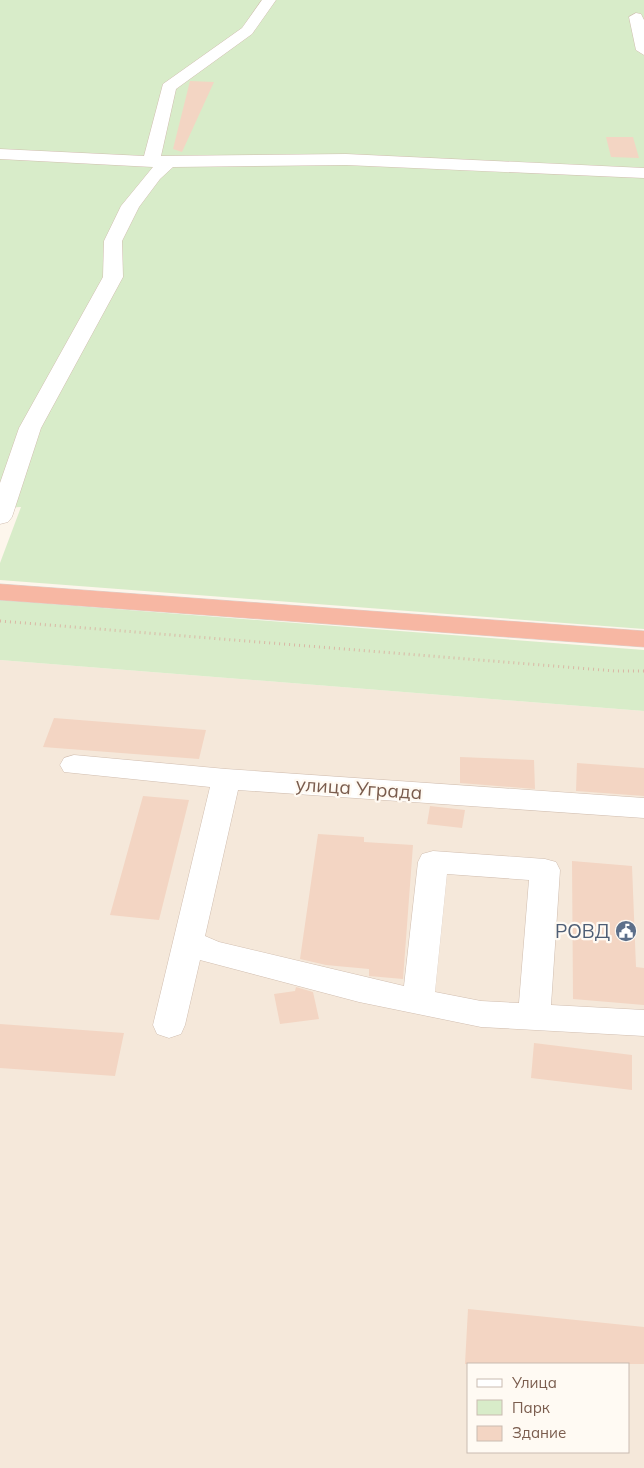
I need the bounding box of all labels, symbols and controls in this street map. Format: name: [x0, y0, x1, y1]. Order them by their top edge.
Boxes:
street label: улица Уграда: [295, 772, 423, 804]
place label: РОВД: [555, 919, 610, 943]
public building icon: РОВД: [614, 919, 638, 943]
legend: [467, 1363, 629, 1453]
text: Улица: [511, 1373, 557, 1392]
text: Парк: [512, 1398, 551, 1417]
text: Здание: [512, 1423, 566, 1442]

